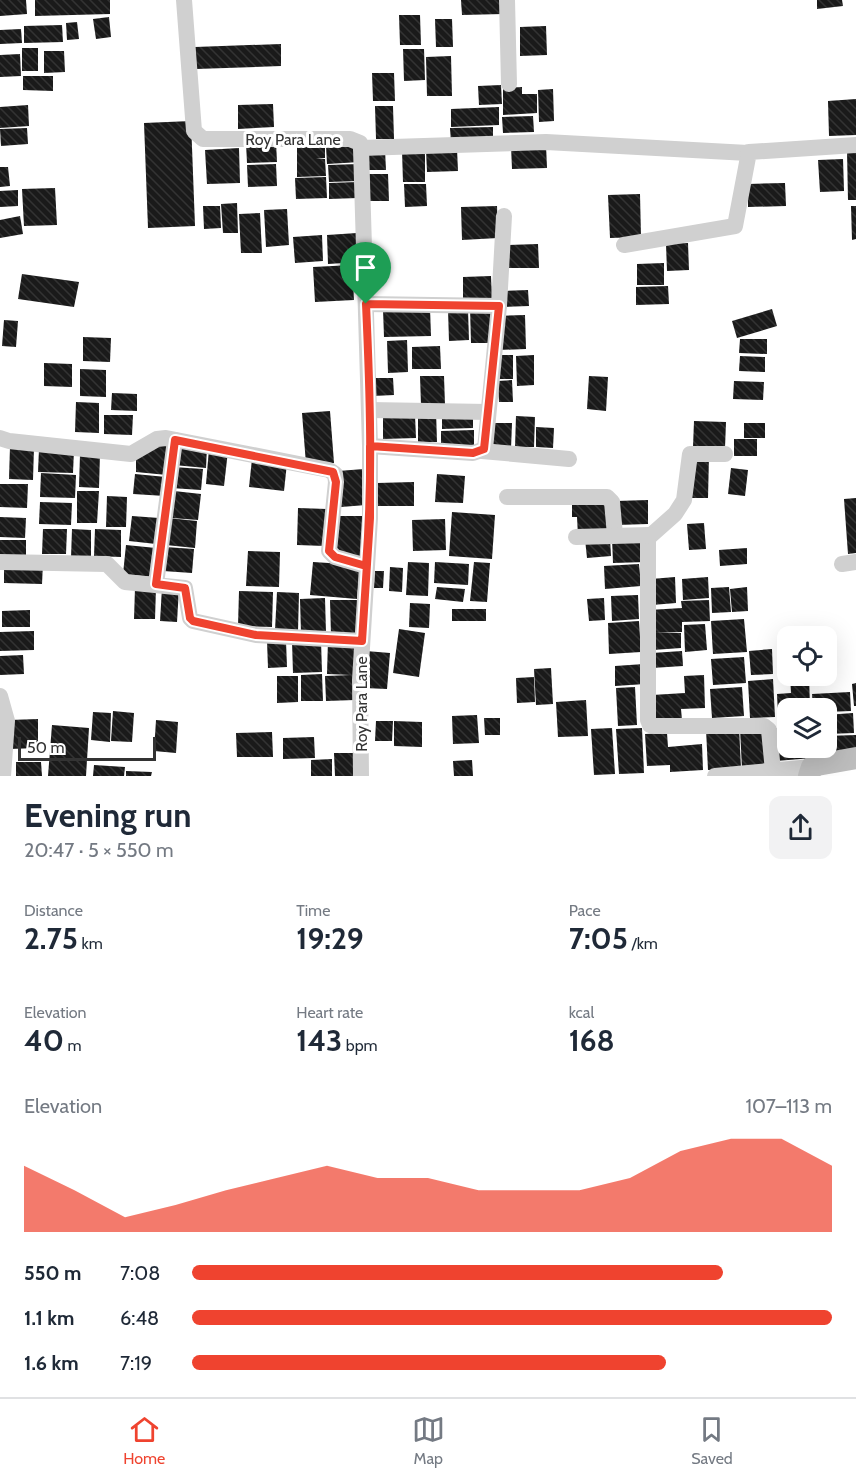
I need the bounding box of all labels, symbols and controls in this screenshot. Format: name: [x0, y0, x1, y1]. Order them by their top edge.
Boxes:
street label: Roy Para Lane: [245, 130, 341, 149]
pin: [340, 242, 391, 304]
icon: arrive: [349, 251, 382, 284]
map controls: [777, 626, 837, 758]
button: locate: [777, 626, 837, 686]
street label: Roy Para Lane: [352, 656, 371, 752]
button: layers: [777, 698, 837, 758]
scale bar: [18, 734, 156, 762]
text: 50 m: [27, 738, 64, 757]
text: Evening run: [24, 795, 191, 835]
button: share: [769, 796, 832, 859]
text: 20:47 · 5 × 550 m: [24, 838, 174, 862]
text: Distance: [24, 901, 83, 920]
text: Time: [296, 901, 330, 920]
text: Pace: [569, 901, 601, 920]
text: 2.75: [24, 920, 78, 957]
text: 19:29: [296, 920, 364, 957]
text: 7:05: [569, 920, 628, 957]
text: km: [78, 934, 103, 953]
text: /km: [628, 934, 658, 953]
text: Elevation: [24, 1003, 87, 1022]
text: Heart rate: [296, 1003, 363, 1022]
text: kcal: [569, 1003, 594, 1022]
text: 40: [24, 1022, 64, 1059]
text: 143: [296, 1022, 342, 1059]
text: 168: [569, 1022, 615, 1059]
text: m: [64, 1036, 81, 1055]
text: bpm: [342, 1036, 378, 1055]
text: Elevation: [24, 1094, 102, 1118]
text: 107–113 m: [746, 1094, 832, 1118]
text: 550 m: [24, 1261, 81, 1285]
text: 7:08: [120, 1261, 160, 1285]
text: 1.1 km: [24, 1306, 74, 1330]
text: 6:48: [120, 1306, 159, 1330]
text: 1.6 km: [24, 1351, 79, 1375]
text: 7:19: [120, 1351, 152, 1375]
tab: Home: [123, 1413, 165, 1468]
tab: Map: [412, 1413, 445, 1468]
tab: Saved: [691, 1413, 733, 1468]

